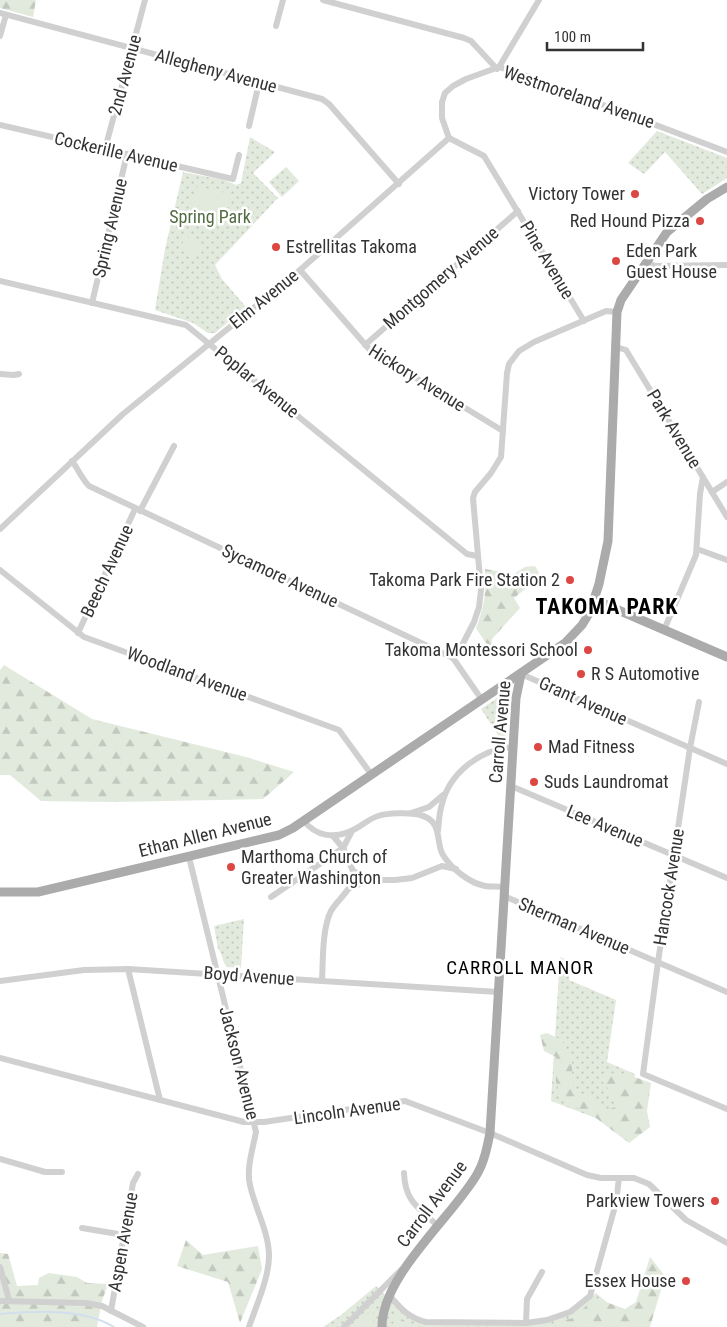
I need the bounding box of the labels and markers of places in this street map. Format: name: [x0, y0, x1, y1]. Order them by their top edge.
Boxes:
place label: Victory Tower: [528, 183, 626, 204]
marker: Victory Tower: [629, 188, 641, 200]
place label: Red Hound Pizza: [570, 210, 690, 231]
marker: Red Hound Pizza: [694, 215, 706, 227]
place label: Estrellitas Takoma: [286, 236, 417, 257]
place label: Eden Park Guest House: [626, 240, 717, 282]
marker: Estrellitas Takoma: [270, 241, 282, 253]
marker: Eden Park Guest House: [610, 255, 622, 267]
place label: Takoma Park Fire Station 2: [369, 569, 560, 590]
marker: Takoma Park Fire Station 2: [564, 574, 576, 586]
place label: Takoma Montessori School: [385, 639, 578, 660]
marker: Takoma Montessori School: [582, 644, 594, 656]
place label: R S Automotive: [591, 663, 699, 684]
marker: R S Automotive: [575, 668, 587, 680]
place label: Mad Fitness: [548, 736, 635, 757]
marker: Mad Fitness: [532, 741, 544, 753]
place label: Suds Laundromat: [544, 771, 669, 792]
marker: Suds Laundromat: [528, 776, 540, 788]
place label: Marthoma Church of Greater Washington: [241, 846, 388, 888]
marker: Marthoma Church of Greater Washington: [225, 861, 237, 873]
place label: Parkview Towers: [586, 1190, 705, 1211]
marker: Parkview Towers: [709, 1195, 721, 1207]
place label: Essex House: [585, 1270, 676, 1291]
marker: Essex House: [680, 1275, 692, 1287]

